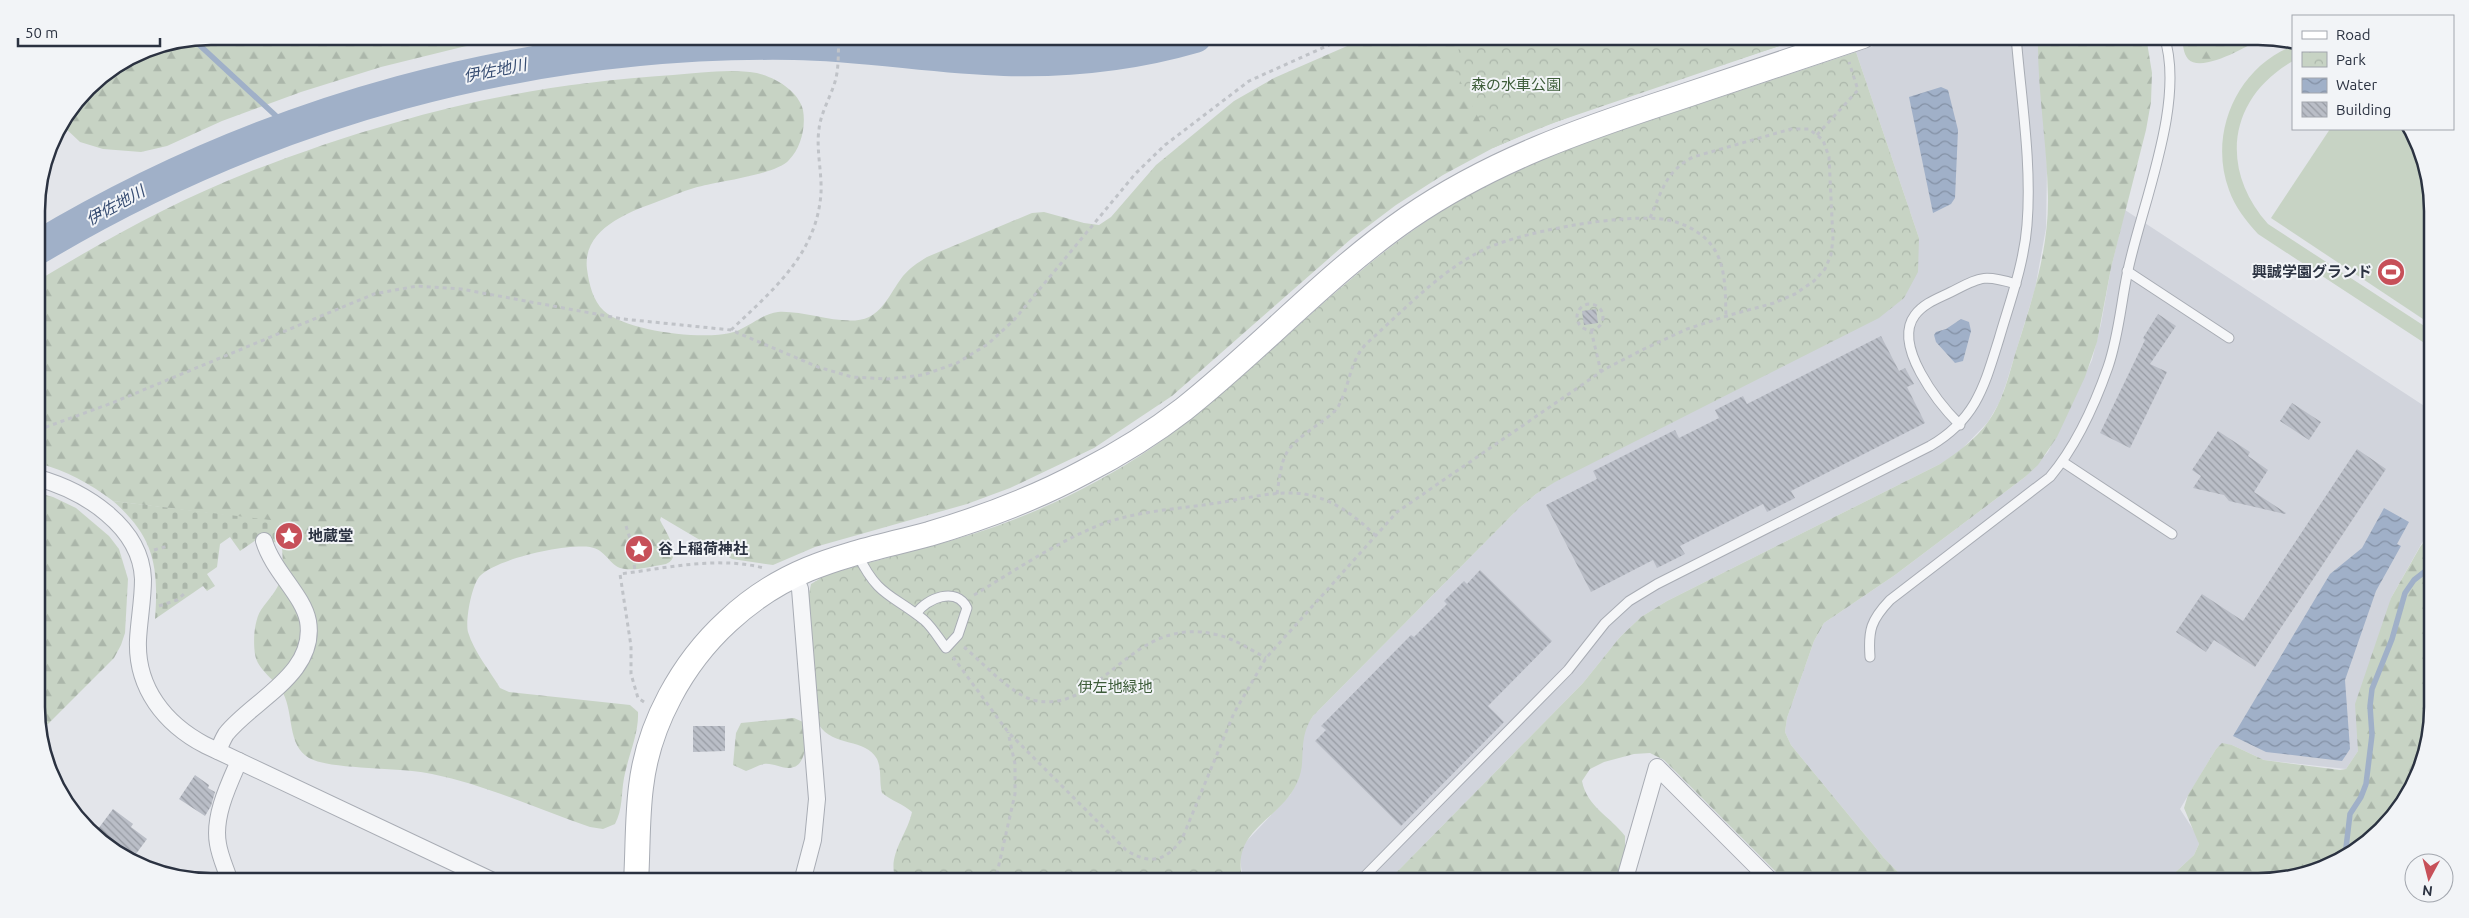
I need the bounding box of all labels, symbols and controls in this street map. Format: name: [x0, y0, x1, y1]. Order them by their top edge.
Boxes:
scale bar: [18, 15, 160, 47]
legend: [2292, 15, 2454, 130]
text: 50 m: [25, 24, 58, 41]
text: Road: [2336, 26, 2371, 43]
text: Park: [2336, 51, 2366, 68]
water label: 伊佐地川: [462, 55, 530, 85]
park label: 森の水車公園: [1471, 76, 1561, 93]
text: Water: [2336, 76, 2377, 93]
text: Building: [2336, 101, 2391, 118]
water label: 伊佐地川: [83, 181, 149, 228]
sports icon: 興誠学園グランド: [2376, 257, 2406, 287]
place label: 興誠学園グランド: [2252, 263, 2372, 280]
place icon: 地蔵堂: [274, 521, 304, 551]
place label: 地蔵堂: [308, 527, 353, 544]
place icon: 谷上稲荷神社: [624, 534, 654, 564]
place label: 谷上稲荷神社: [658, 540, 748, 557]
park label: 伊左地緑地: [1077, 678, 1153, 695]
north arrow: [2404, 853, 2454, 903]
text: N: [2421, 882, 2434, 899]

